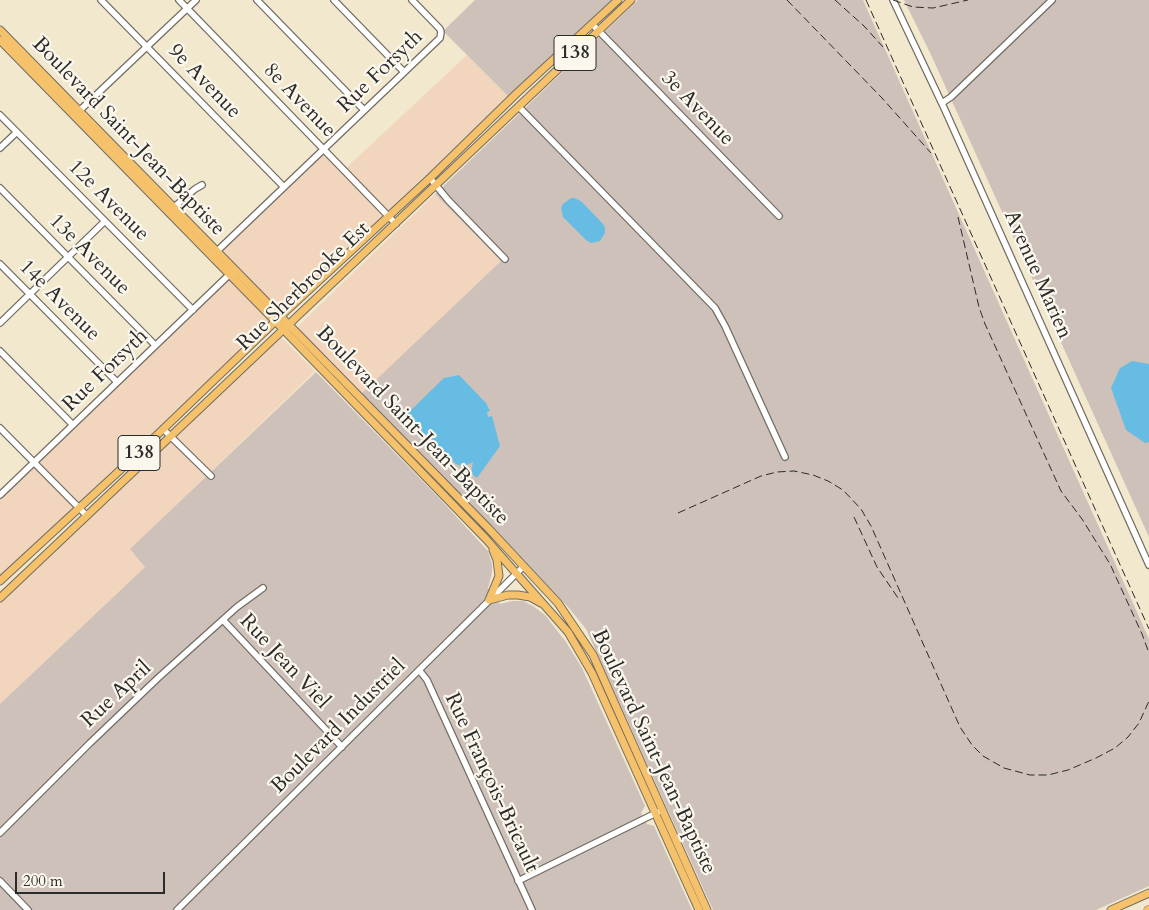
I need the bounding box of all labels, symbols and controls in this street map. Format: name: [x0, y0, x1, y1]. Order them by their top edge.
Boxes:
street label: Rue Forsyth: [333, 25, 429, 119]
street label: Boulevard Saint-Jean-Baptiste: [26, 32, 230, 242]
road number: 138: [554, 36, 596, 70]
street label: 9e Avenue: [162, 39, 246, 125]
street label: 8e Avenue: [257, 58, 341, 144]
street label: 3e Avenue: [655, 66, 739, 152]
street label: 12e Avenue: [62, 155, 154, 247]
street label: Avenue Marien: [998, 207, 1076, 343]
street label: 13e Avenue: [43, 209, 135, 301]
street label: Rue Sherbrooke Est: [232, 217, 376, 357]
street label: 14e Avenue: [13, 255, 105, 347]
street label: Boulevard Saint-Jean-Baptiste: [310, 321, 514, 531]
street label: Rue Forsyth: [58, 324, 154, 418]
road number: 138: [118, 436, 160, 470]
street label: Rue Jean Viel: [234, 609, 334, 715]
street label: Boulevard Saint-Jean-Baptiste: [585, 626, 721, 878]
street label: Boulevard Industriel: [266, 654, 412, 800]
street label: Rue April: [77, 656, 157, 734]
street label: Rue François-Bricault: [438, 689, 544, 877]
scale bar: [18, 862, 168, 894]
text: 200 m: [23, 871, 63, 891]

